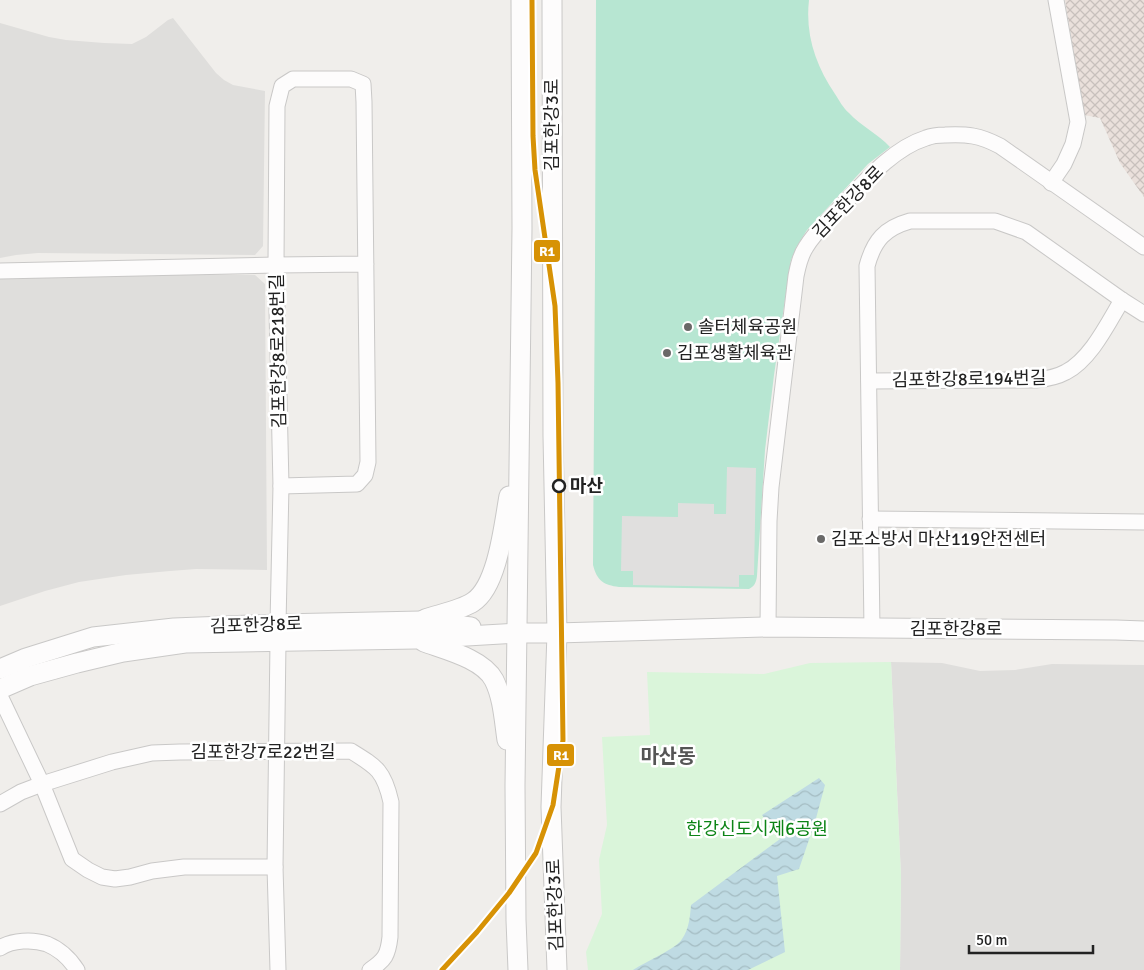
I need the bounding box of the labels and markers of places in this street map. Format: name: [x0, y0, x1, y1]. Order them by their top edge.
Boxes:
place label: 솔터체육공원: [698, 316, 797, 338]
marker: 솔터체육공원: [682, 321, 694, 333]
place label: 김포생활체육관: [677, 342, 793, 364]
marker: 김포생활체육관: [661, 347, 673, 359]
place label: 마산: [570, 475, 604, 497]
marker: 마산: [552, 479, 566, 493]
place label: 김포소방서 마산119안전센터: [831, 528, 1046, 550]
marker: 김포소방서 마산119안전센터: [815, 533, 827, 545]

